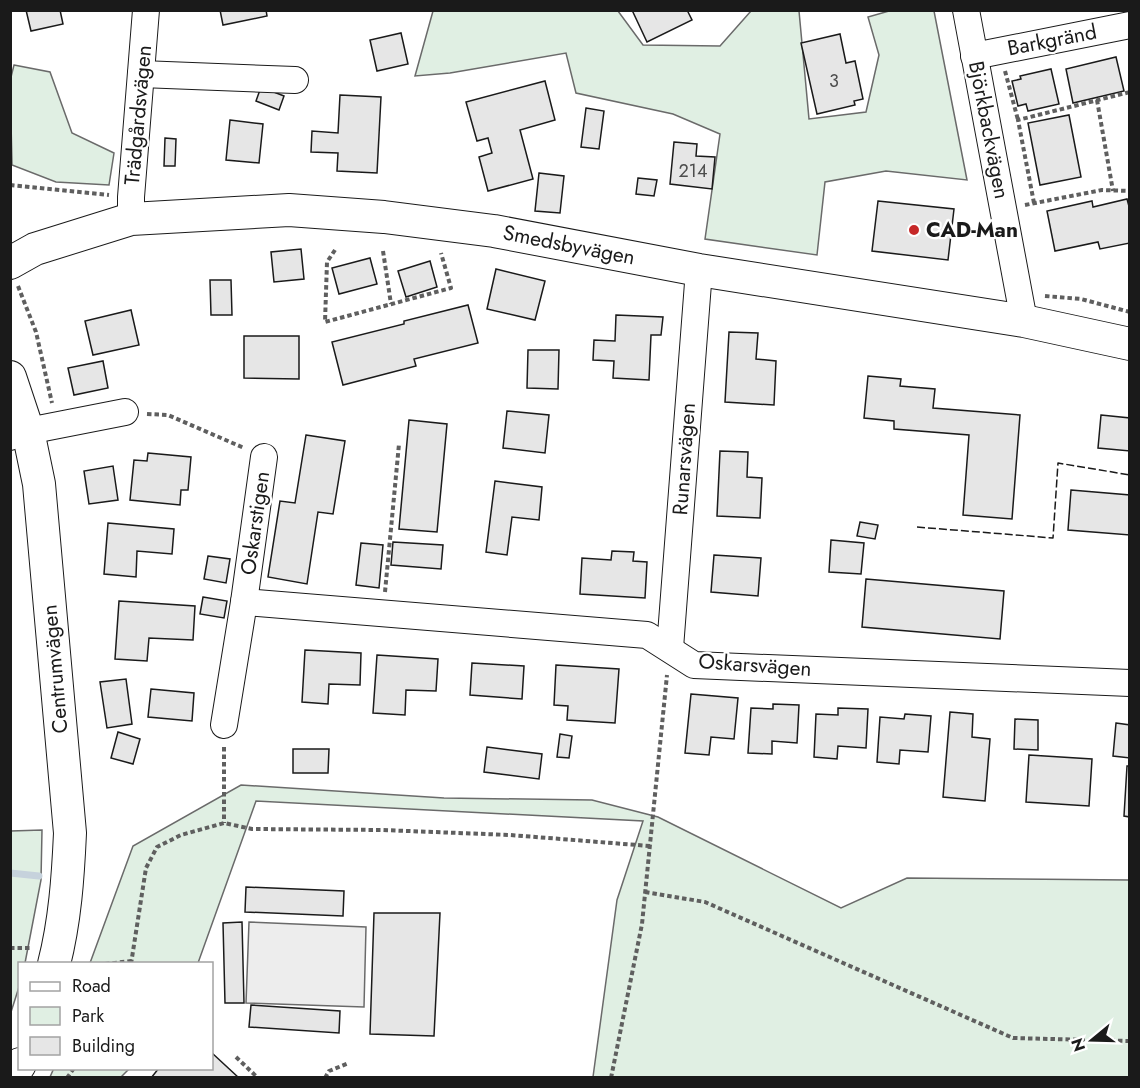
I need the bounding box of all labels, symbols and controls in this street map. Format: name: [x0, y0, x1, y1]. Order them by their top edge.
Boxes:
street label: Barkgränd: [1005, 17, 1099, 63]
street label: Trädgårdsvägen: [117, 44, 159, 186]
street label: Björkbackvägen: [961, 59, 1017, 201]
house number: 3: [829, 68, 839, 94]
house number: 214: [679, 158, 707, 184]
place label: CAD-Man: [926, 215, 1018, 245]
street label: Smedsbyvägen: [500, 218, 638, 272]
marker: CAD-Man: [907, 223, 921, 237]
street label: Runarsvägen: [665, 402, 703, 516]
street label: Oskarstigen: [233, 469, 277, 577]
street label: Centrumvägen: [34, 603, 76, 735]
street label: Oskarsvägen: [697, 646, 813, 684]
legend: [18, 962, 213, 1070]
text: Road: [72, 973, 111, 999]
text: Park: [72, 1003, 104, 1029]
north arrow: [1062, 1010, 1122, 1070]
text: Building: [72, 1033, 135, 1059]
text: N: [1065, 1035, 1091, 1054]

